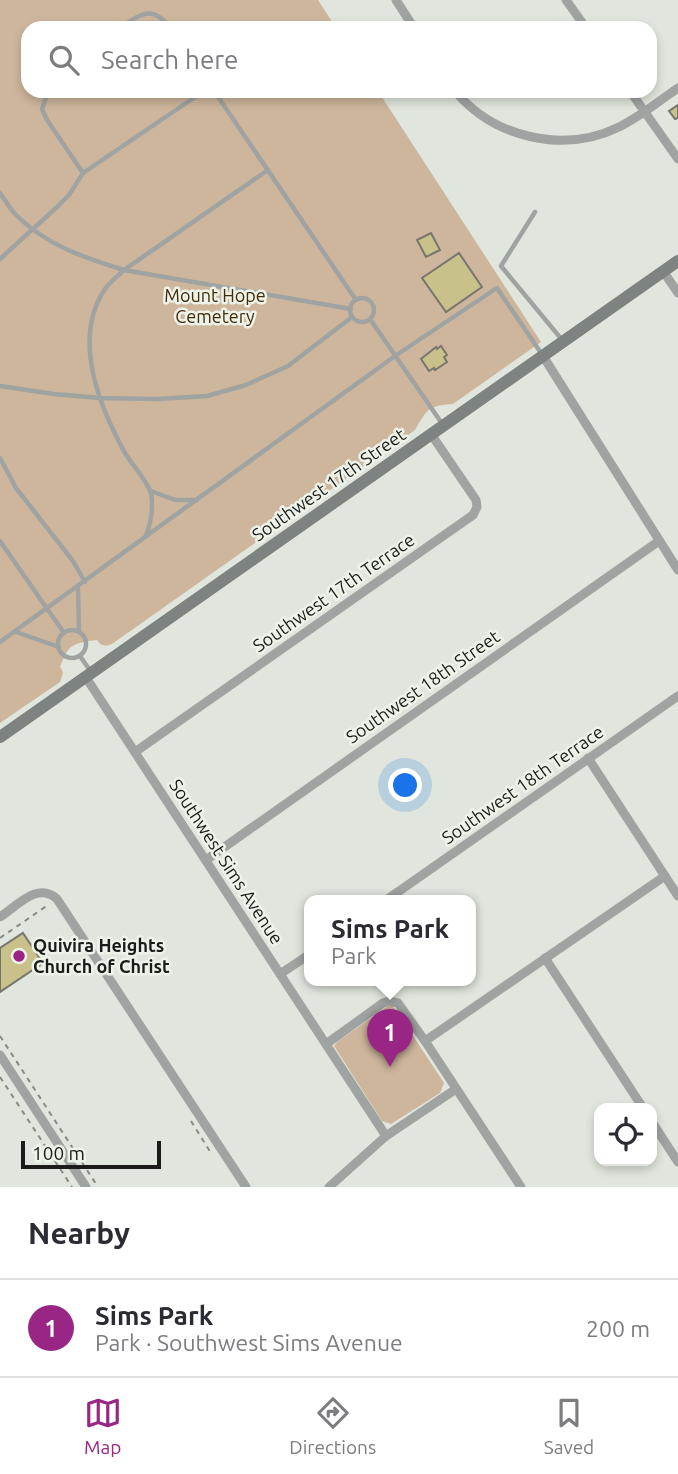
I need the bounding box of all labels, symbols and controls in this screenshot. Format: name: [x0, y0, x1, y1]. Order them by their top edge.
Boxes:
search box: [21, 21, 657, 98]
icon: search: [45, 41, 83, 79]
text: Search here: [101, 45, 238, 74]
park label: Mount Hope Cemetery: [164, 285, 266, 326]
street label: Southwest 17th Street: [248, 424, 409, 545]
street label: Southwest 17th Terrace: [249, 529, 418, 656]
street label: Southwest 18th Street: [342, 626, 503, 747]
street label: Southwest 18th Terrace: [438, 721, 607, 848]
your location: [388, 768, 422, 802]
street label: Southwest Sims Avenue: [166, 775, 288, 948]
popup: [304, 895, 476, 986]
text: Sims Park: [331, 914, 449, 943]
place label: Quivira Heights Church of Christ: [33, 935, 170, 976]
text: Park: [331, 943, 377, 968]
marker: Quivira Heights Church of Christ: [11, 948, 27, 964]
pin: 1: [367, 1009, 413, 1067]
map controls: [594, 1103, 657, 1166]
button: locate: [594, 1103, 657, 1166]
scale bar: [21, 1138, 161, 1170]
text: 100 m: [32, 1142, 85, 1164]
text: Nearby: [28, 1216, 130, 1250]
text: Sims Park: [95, 1301, 213, 1330]
text: 1: [45, 1316, 57, 1341]
text: 200 m: [586, 1316, 650, 1341]
text: Park · Southwest Sims Avenue: [95, 1330, 403, 1355]
tab: Map: [84, 1394, 122, 1458]
tab: Directions: [289, 1394, 376, 1458]
tab: Saved: [544, 1394, 594, 1458]

